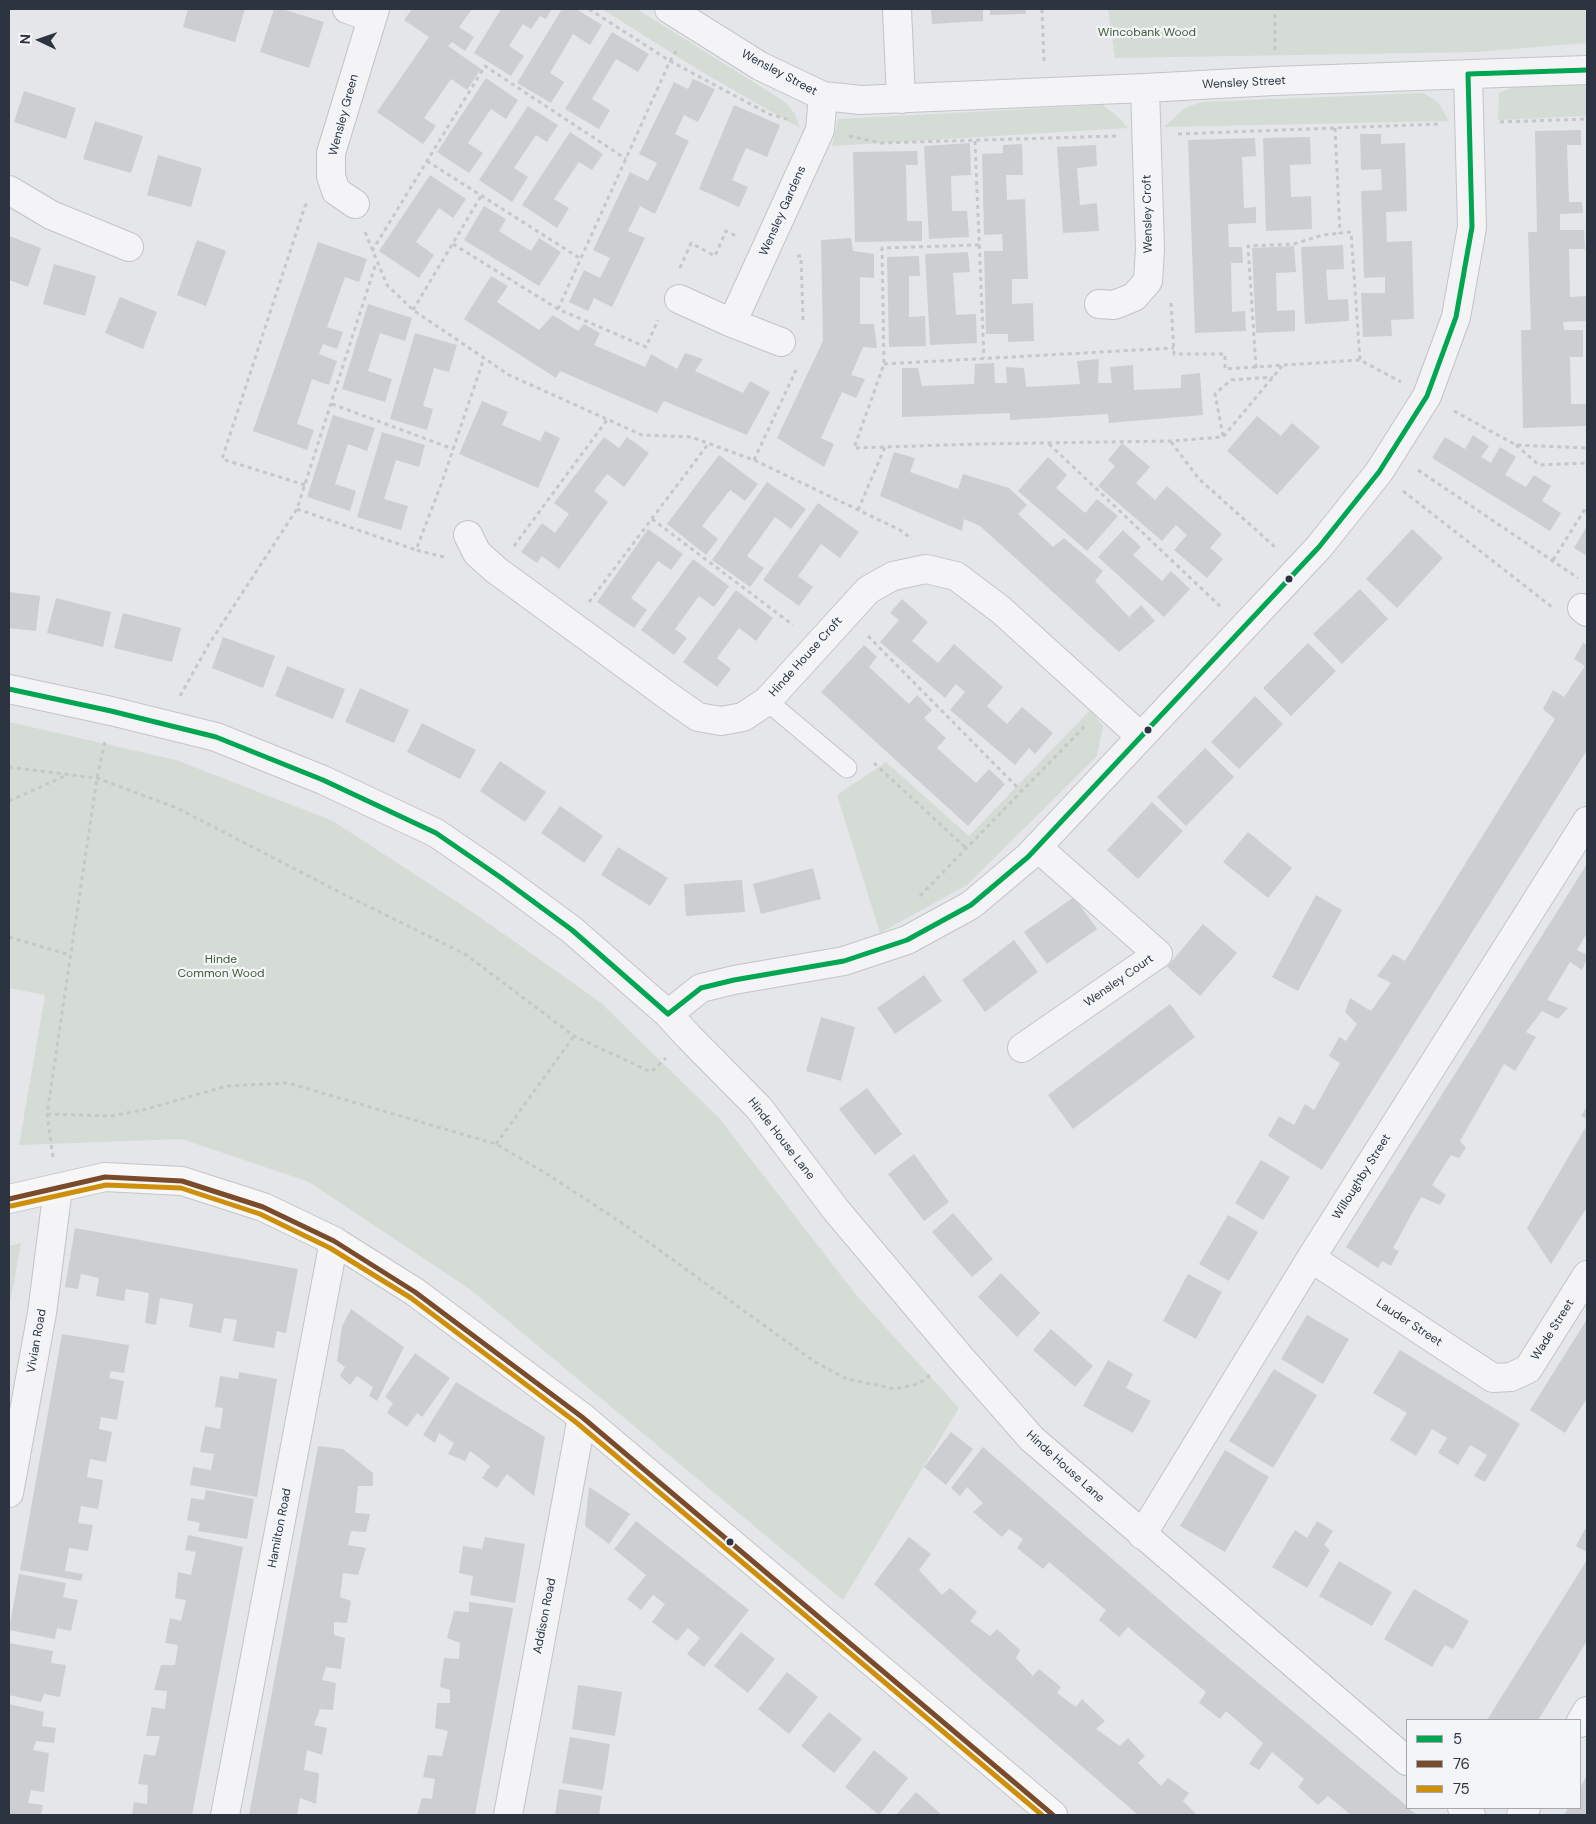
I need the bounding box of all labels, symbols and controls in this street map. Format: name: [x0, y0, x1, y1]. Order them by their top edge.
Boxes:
north arrow: [15, 15, 65, 65]
park label: Wincobank Wood: [1098, 26, 1196, 40]
text: N: [16, 34, 34, 45]
street label: Wensley Street: [739, 47, 819, 99]
street label: Wensley Green: [326, 73, 362, 157]
street label: Wensley Street: [1202, 74, 1286, 92]
street label: Wensley Gardens: [757, 164, 809, 258]
street label: Wensley Croft: [1140, 175, 1156, 253]
unlabelled marker: [1284, 574, 1294, 584]
street label: Hinde House Croft: [766, 614, 846, 700]
unlabelled marker: [1143, 725, 1153, 735]
street label: Wensley Court: [1081, 952, 1157, 1010]
park label: Hinde Common Wood: [177, 953, 265, 981]
street label: Hinde House Lane: [744, 1095, 818, 1183]
street label: Willoughby Street: [1330, 1131, 1394, 1223]
street label: Lauder Street: [1373, 1296, 1445, 1350]
street label: Wade Street: [1529, 1297, 1577, 1363]
street label: Vivian Road: [24, 1308, 50, 1374]
street label: Hinde House Lane: [1023, 1428, 1107, 1506]
street label: Hamilton Road: [265, 1487, 295, 1569]
unlabelled marker: [725, 1537, 735, 1547]
street label: Addison Road: [531, 1577, 559, 1655]
legend: [1406, 1719, 1581, 1809]
text: 5: [1453, 1729, 1462, 1749]
text: 76: [1453, 1754, 1470, 1774]
text: 75: [1453, 1779, 1470, 1799]

